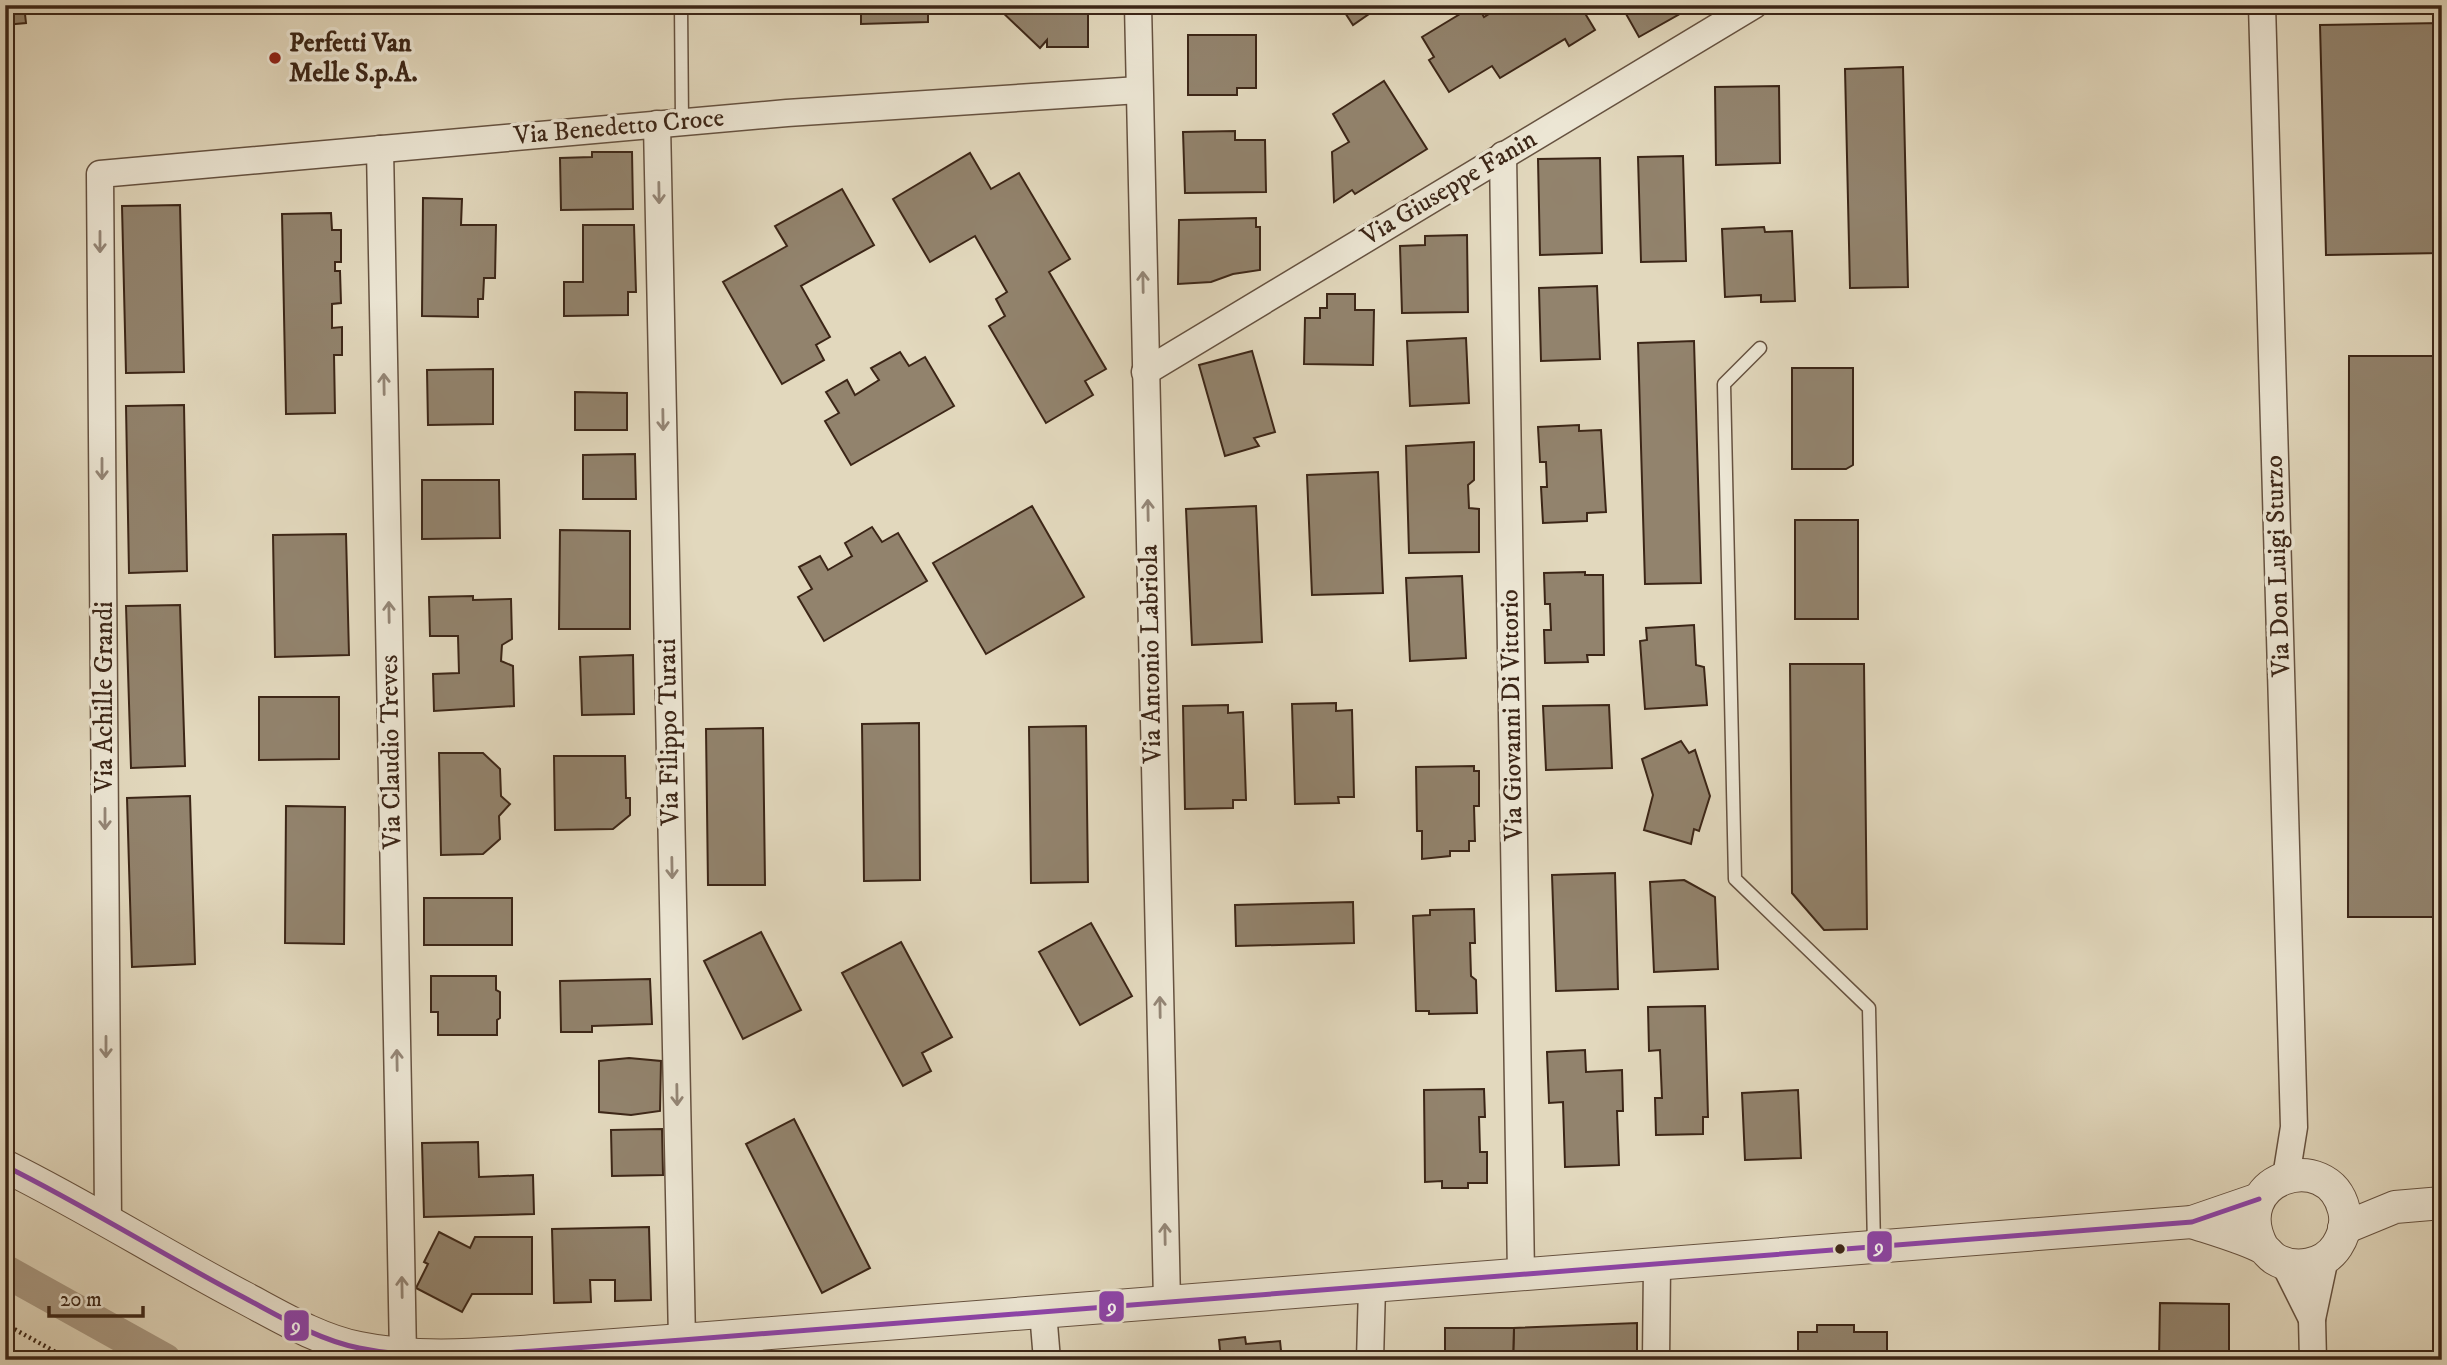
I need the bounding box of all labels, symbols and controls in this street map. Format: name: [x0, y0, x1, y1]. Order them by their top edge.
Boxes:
place label: Perfetti Van Melle S.p.A.: [289, 27, 418, 90]
marker: Perfetti Van Melle S.p.A.: [267, 50, 283, 66]
street label: Via Benedetto Croce: [511, 101, 726, 153]
street label: Via Giuseppe Fanin: [1354, 122, 1543, 254]
one-way arrow: [652, 181, 666, 204]
one-way arrow: [94, 230, 107, 253]
one-way arrow: [1136, 271, 1150, 294]
one-way arrow: [378, 373, 391, 396]
one-way arrow: [657, 408, 670, 431]
street label: Via Don Luigi Sturzo: [2258, 455, 2298, 678]
one-way arrow: [95, 458, 109, 481]
one-way arrow: [1141, 499, 1155, 522]
street label: Via Antonio Labriola: [1133, 544, 1169, 765]
street label: Via Giovanni Di Vittorio: [1493, 589, 1531, 842]
one-way arrow: [382, 600, 395, 623]
street label: Via Achille Grandi: [88, 601, 121, 794]
street label: Via Filippo Turati: [651, 638, 687, 827]
street label: Via Claudio Treves: [373, 654, 409, 851]
one-way arrow: [98, 808, 112, 831]
one-way arrow: [665, 856, 679, 879]
one-way arrow: [1153, 995, 1167, 1018]
one-way arrow: [99, 1035, 113, 1058]
one-way arrow: [391, 1048, 404, 1071]
one-way arrow: [670, 1084, 683, 1107]
one-way arrow: [1159, 1223, 1172, 1246]
line badge: 9: [1866, 1230, 1893, 1263]
text: 9: [1872, 1236, 1884, 1259]
unlabelled marker: [1833, 1242, 1847, 1256]
scale bar: [49, 1274, 144, 1318]
one-way arrow: [395, 1276, 409, 1299]
text: 20 m: [60, 1287, 102, 1313]
line badge: 9: [1098, 1290, 1125, 1323]
text: 9: [1105, 1296, 1117, 1319]
line badge: 9: [283, 1309, 310, 1342]
text: 9: [289, 1315, 301, 1338]

